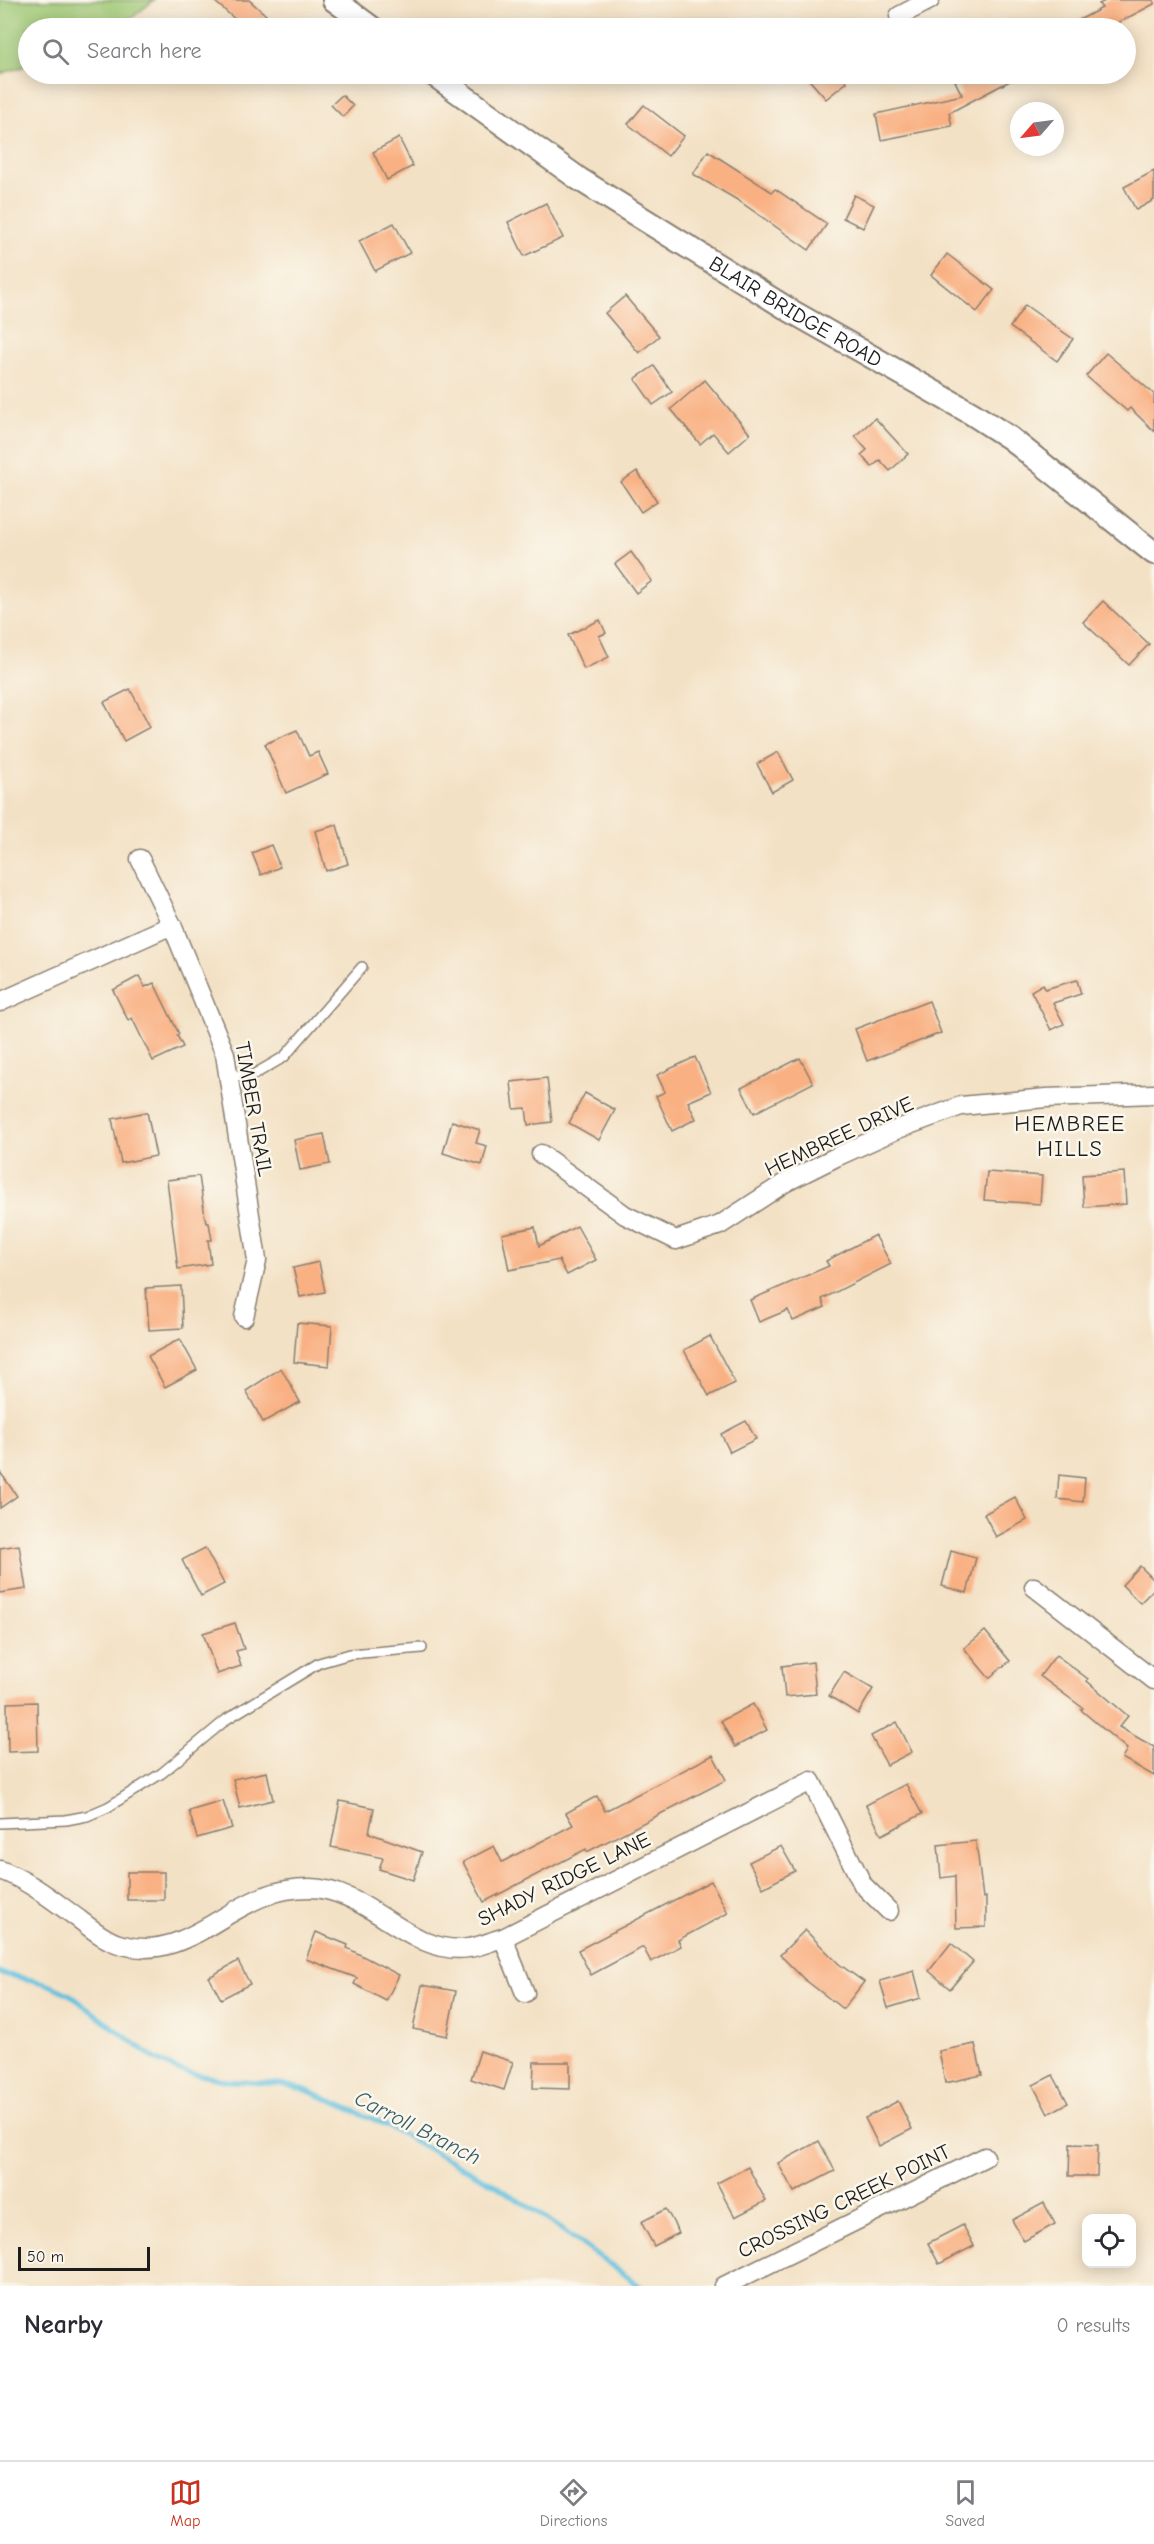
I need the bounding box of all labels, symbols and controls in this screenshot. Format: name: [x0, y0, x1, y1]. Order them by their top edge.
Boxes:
search box: [18, 18, 1136, 84]
icon: search: [39, 35, 72, 68]
text: Search here: [87, 38, 202, 64]
north arrow: [1010, 102, 1064, 156]
street label: BLAIR BRIDGE ROAD: [705, 251, 886, 372]
street label: TIMBER TRAIL: [230, 1040, 278, 1179]
street label: HEMBREE DRIVE: [761, 1091, 917, 1181]
district label: HEMBREE HILLS: [1014, 1111, 1126, 1162]
street label: SHADY RIDGE LANE: [474, 1827, 654, 1931]
water label: Carroll Branch: [350, 2085, 485, 2171]
street label: CROSSING CREEK POINT: [734, 2139, 954, 2263]
map controls: [1082, 2214, 1136, 2268]
button: locate: [1082, 2214, 1136, 2268]
scale bar: [18, 2244, 150, 2272]
text: 50 m: [27, 2248, 64, 2266]
text: Nearby: [24, 2310, 103, 2340]
text: 0 results: [1057, 2314, 1130, 2337]
tab: Map: [169, 2476, 202, 2530]
tab: Directions: [540, 2476, 607, 2530]
tab: Saved: [945, 2476, 985, 2530]

